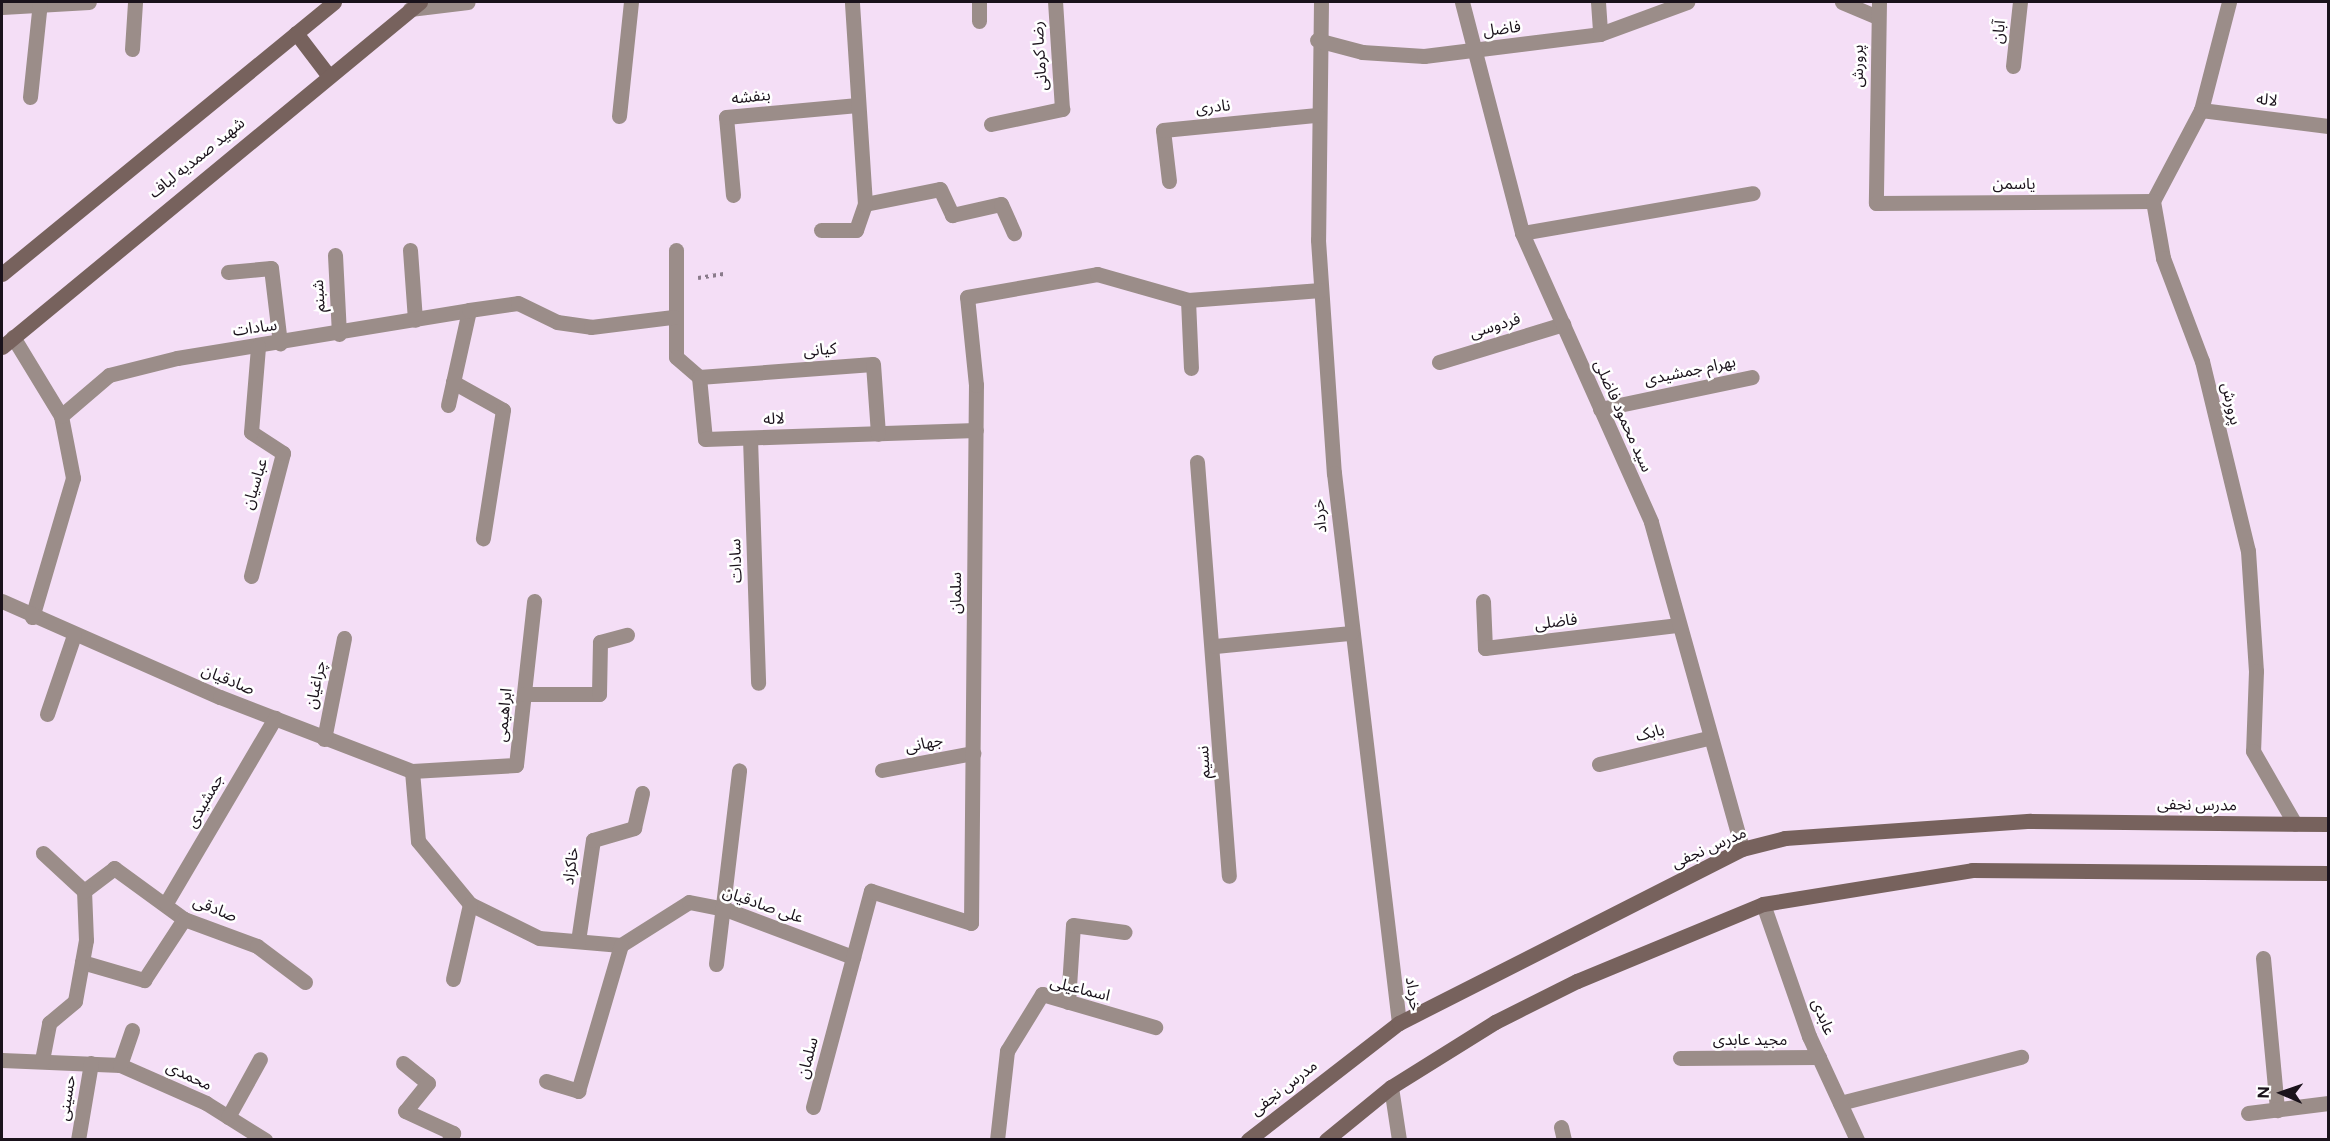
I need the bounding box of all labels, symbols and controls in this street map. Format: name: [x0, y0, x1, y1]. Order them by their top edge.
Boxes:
street label: فاضل: [1482, 17, 1522, 41]
street label: آبان: [1988, 19, 2010, 45]
street label: رضا کرمانی: [1028, 20, 1052, 92]
street label: پرورش: [1848, 44, 1868, 88]
street label: بنفشه: [731, 85, 771, 109]
street label: لاله: [2255, 89, 2279, 111]
street label: نادری: [1195, 96, 1231, 118]
street label: شهید صمدیه لباف: [145, 113, 249, 203]
street label: یاسمن: [1993, 174, 2035, 194]
street label: شبنم: [309, 279, 329, 313]
street label: فردوسی: [1467, 309, 1523, 343]
street label: سادات: [232, 315, 278, 341]
street label: کیانی: [803, 339, 837, 361]
street label: بهرام جمشیدی: [1643, 352, 1737, 390]
street label: سید محمود فاضلی: [1590, 357, 1656, 475]
street label: پرورش: [2217, 381, 2245, 427]
street label: لاله: [763, 409, 785, 429]
street label: عباسیان: [238, 456, 272, 512]
street label: خرداد: [1309, 498, 1331, 534]
street label: سادات: [726, 538, 746, 584]
street label: سلمان: [946, 572, 966, 614]
street label: فاضلی: [1534, 610, 1578, 634]
street label: چراغیان: [302, 659, 330, 711]
street label: صادقیان: [199, 661, 257, 699]
street label: ابراهیمی: [492, 687, 516, 743]
street label: بابک: [1634, 720, 1666, 746]
street label: جهانی: [903, 731, 945, 757]
street label: نسیم: [1194, 745, 1214, 779]
street label: جمشیدی: [182, 771, 228, 831]
street label: مدرس نجفی: [2157, 795, 2237, 815]
street label: مدرس نجفی: [1669, 823, 1749, 873]
street label: خاکزاد: [559, 846, 583, 886]
street label: علی صادقیان: [720, 882, 806, 928]
street label: صادقی: [190, 892, 240, 926]
street label: اسماعیلی: [1048, 972, 1112, 1006]
street label: خرداد: [1401, 976, 1425, 1012]
street label: عابدی: [1807, 996, 1839, 1038]
street label: مجید عابدی: [1713, 1030, 1787, 1050]
street label: سلمان: [793, 1035, 823, 1081]
street label: مدرس نجفی: [1247, 1056, 1321, 1120]
street label: محمدی: [163, 1057, 215, 1095]
north arrow: [2252, 1063, 2312, 1123]
street label: حسینی: [54, 1074, 80, 1122]
text: N: [2254, 1086, 2273, 1099]

